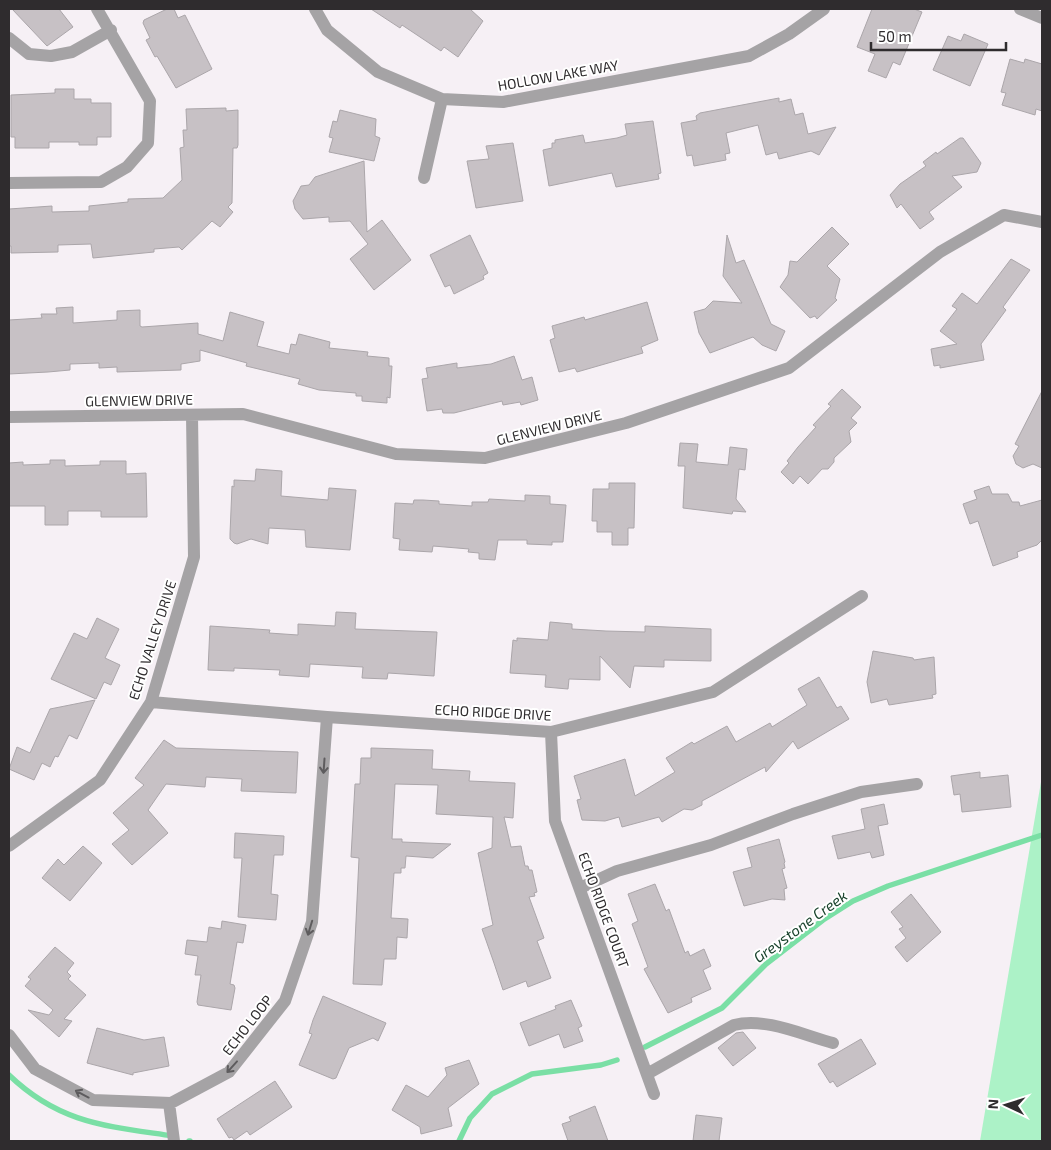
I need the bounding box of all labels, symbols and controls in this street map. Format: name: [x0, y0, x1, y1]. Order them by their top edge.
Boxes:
scale bar: [871, 20, 1006, 52]
text: 50 m: [878, 27, 912, 45]
street label: HOLLOW LAKE WAY: [496, 56, 620, 94]
street label: GLENVIEW DRIVE: [85, 391, 193, 409]
street label: GLENVIEW DRIVE: [495, 406, 604, 448]
street label: ECHO VALLEY DRIVE: [125, 578, 179, 702]
street label: ECHO RIDGE DRIVE: [434, 700, 552, 724]
one-way arrow: [319, 758, 328, 774]
street label: ECHO RIDGE COURT: [575, 850, 633, 970]
water label: Greystone Creek: [750, 886, 851, 967]
one-way arrow: [305, 919, 315, 935]
street label: ECHO LOOP: [218, 992, 276, 1058]
one-way arrow: [226, 1061, 238, 1074]
north arrow: [981, 1080, 1031, 1130]
one-way arrow: [74, 1089, 89, 1099]
text: N: [984, 1098, 1001, 1110]

